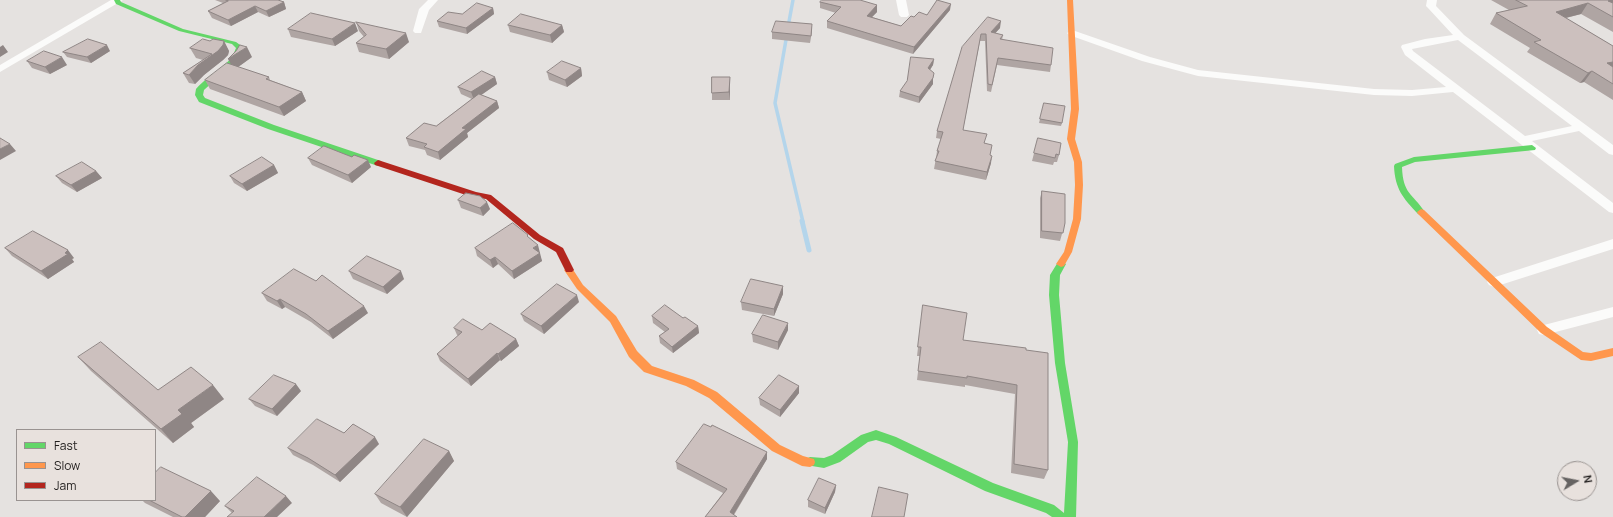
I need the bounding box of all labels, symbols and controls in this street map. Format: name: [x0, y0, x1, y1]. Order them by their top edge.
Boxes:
legend: [16, 429, 156, 501]
text: Fast: [54, 437, 78, 454]
text: Slow: [54, 457, 80, 474]
north arrow: [1557, 461, 1597, 501]
text: N: [1580, 474, 1596, 484]
text: Jam: [54, 477, 76, 494]

